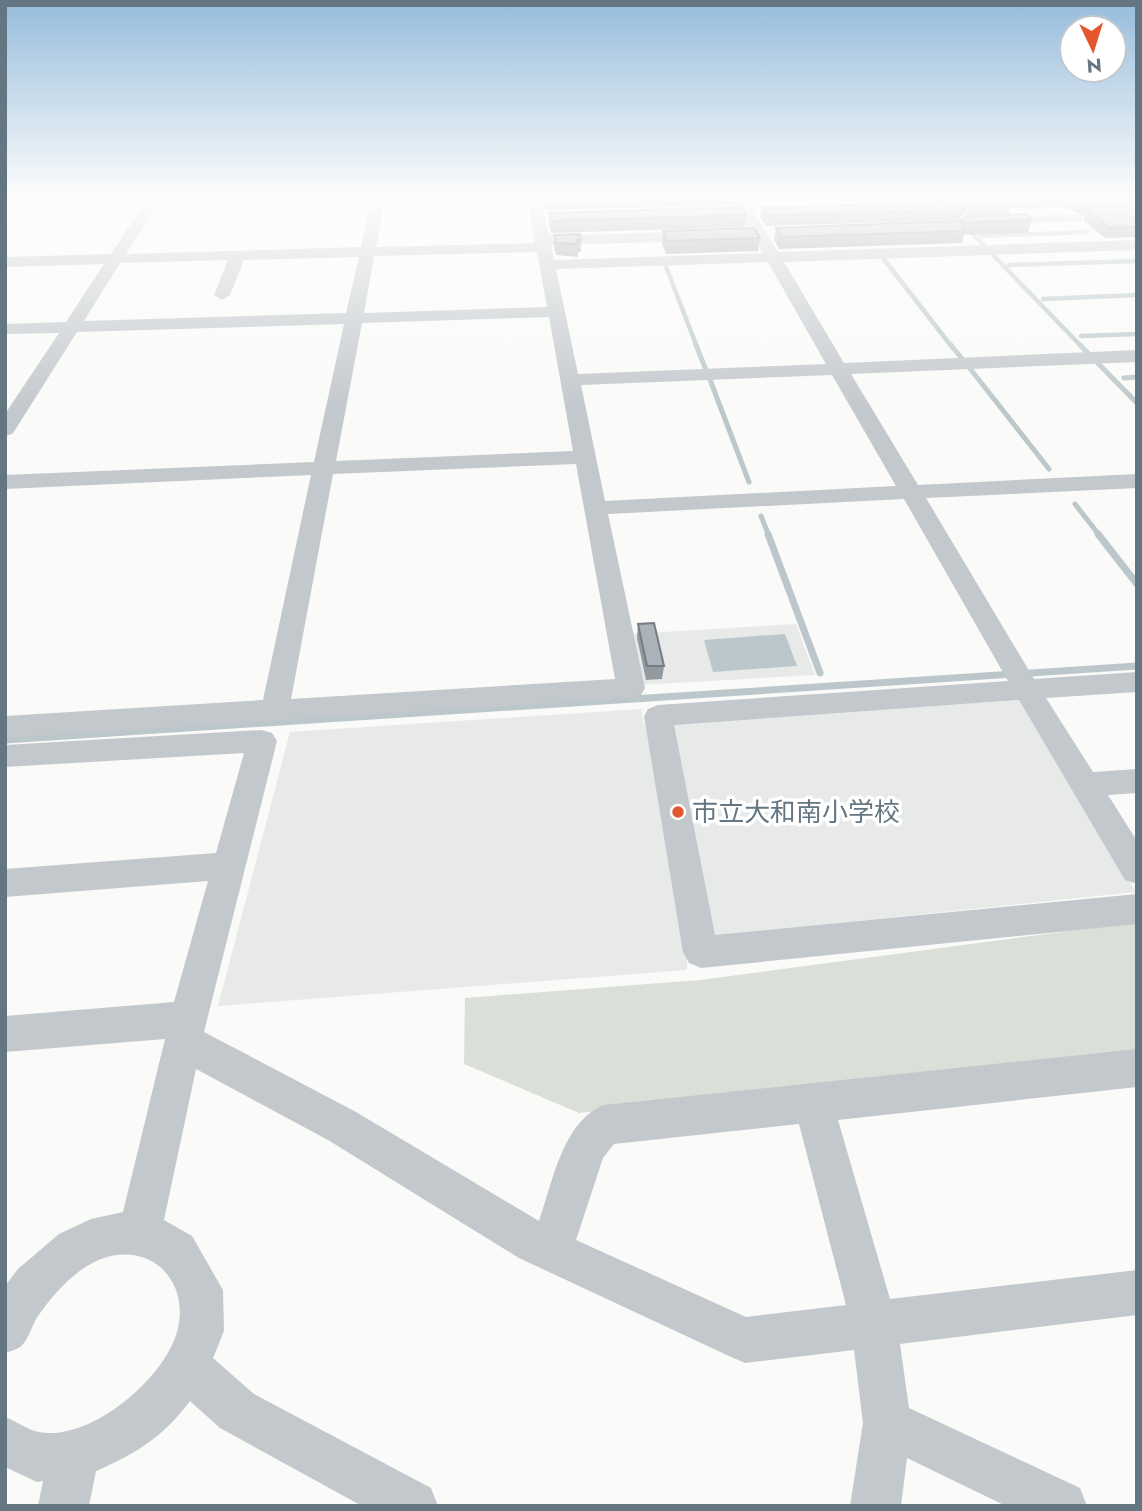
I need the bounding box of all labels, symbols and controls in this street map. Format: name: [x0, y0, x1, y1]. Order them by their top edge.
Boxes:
north arrow: [1058, 14, 1128, 84]
text: N: [1086, 51, 1103, 79]
place label: 市立大和南小学校: [692, 793, 900, 831]
marker: 市立大和南小学校: [670, 804, 686, 820]

